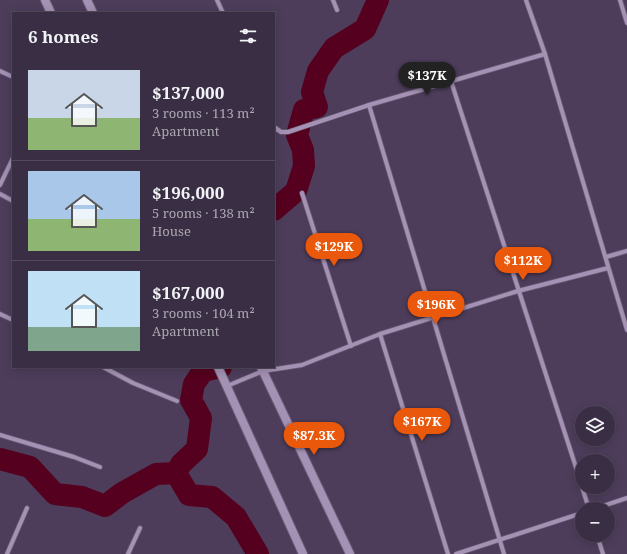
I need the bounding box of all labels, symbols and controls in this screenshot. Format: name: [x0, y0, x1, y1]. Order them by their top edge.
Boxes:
text: 6 homes: [28, 25, 98, 48]
icon: filters: [237, 25, 259, 47]
pin: $137K: [399, 62, 455, 96]
text: $137K: [408, 66, 446, 84]
text: $137,000: [152, 81, 224, 104]
icon: home: [60, 86, 108, 134]
text: 3 rooms · 113 m²: [152, 104, 255, 122]
text: Apartment: [152, 122, 219, 140]
text: $196,000: [152, 181, 224, 204]
icon: home: [60, 187, 108, 235]
text: 5 rooms · 138 m²: [152, 204, 255, 222]
text: House: [152, 222, 191, 240]
pin: $129K: [306, 233, 362, 267]
text: $129K: [315, 237, 353, 255]
pin: $112K: [495, 247, 551, 281]
text: $112K: [504, 251, 542, 269]
text: $167,000: [152, 281, 224, 304]
icon: home: [60, 287, 108, 335]
pin: $196K: [408, 291, 464, 325]
text: $196K: [417, 295, 455, 313]
text: 3 rooms · 104 m²: [152, 304, 255, 322]
text: Apartment: [152, 322, 219, 340]
map controls: [575, 406, 615, 542]
button: layers: [575, 406, 615, 446]
pin: $167K: [394, 408, 450, 442]
text: $167K: [403, 412, 441, 430]
pin: $87.3K: [281, 422, 347, 456]
text: $87.3K: [293, 426, 335, 444]
button: +: [575, 454, 615, 494]
button: −: [575, 502, 615, 542]

